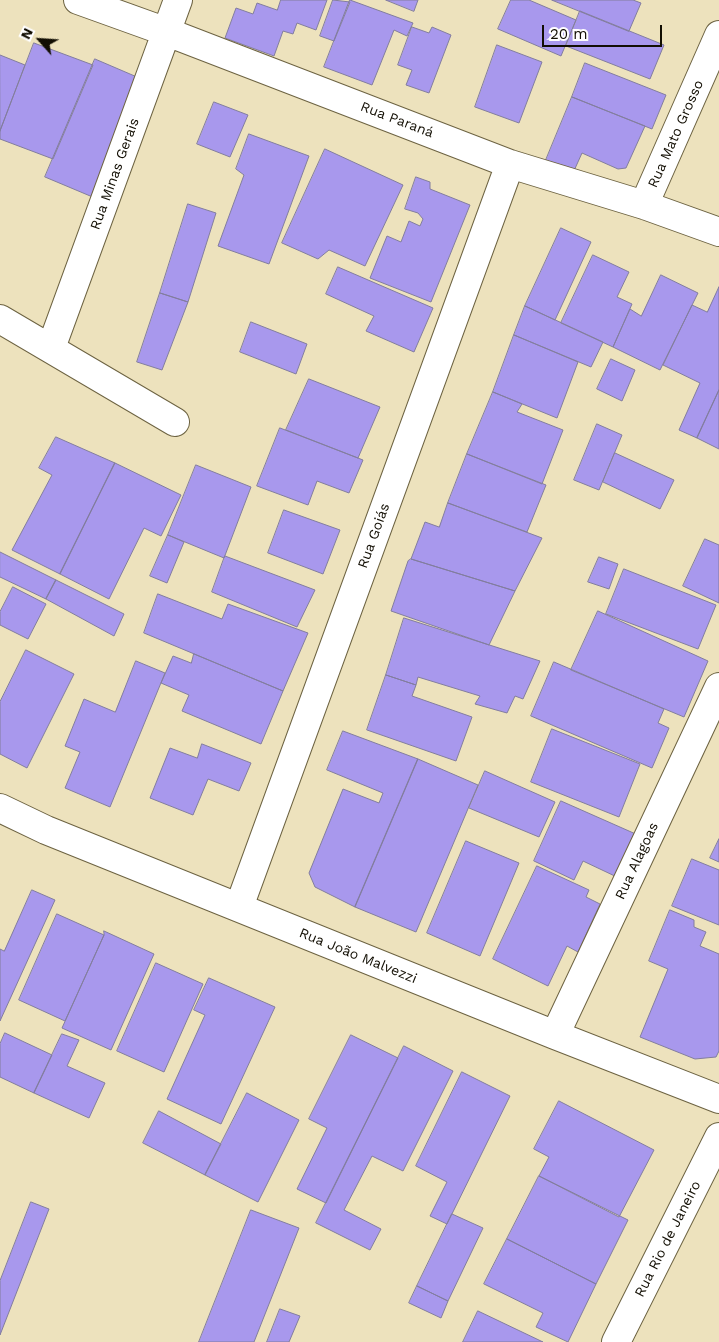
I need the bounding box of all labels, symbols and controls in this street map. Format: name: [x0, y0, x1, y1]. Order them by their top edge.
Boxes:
north arrow: [15, 15, 65, 65]
scale bar: [544, 15, 664, 47]
text: N: [17, 25, 36, 42]
text: 20 m: [550, 25, 588, 43]
street label: Rua Mato Grosso: [645, 77, 707, 191]
street label: Rua Paraná: [358, 98, 436, 142]
street label: Rua Minas Gerais: [87, 116, 143, 232]
street label: Rua Goiás: [354, 501, 394, 571]
street label: Rua Alagoas: [612, 820, 662, 902]
street label: Rua João Malvezzi: [297, 925, 419, 987]
street label: Rua Rio de Janeiro: [631, 1178, 705, 1300]

